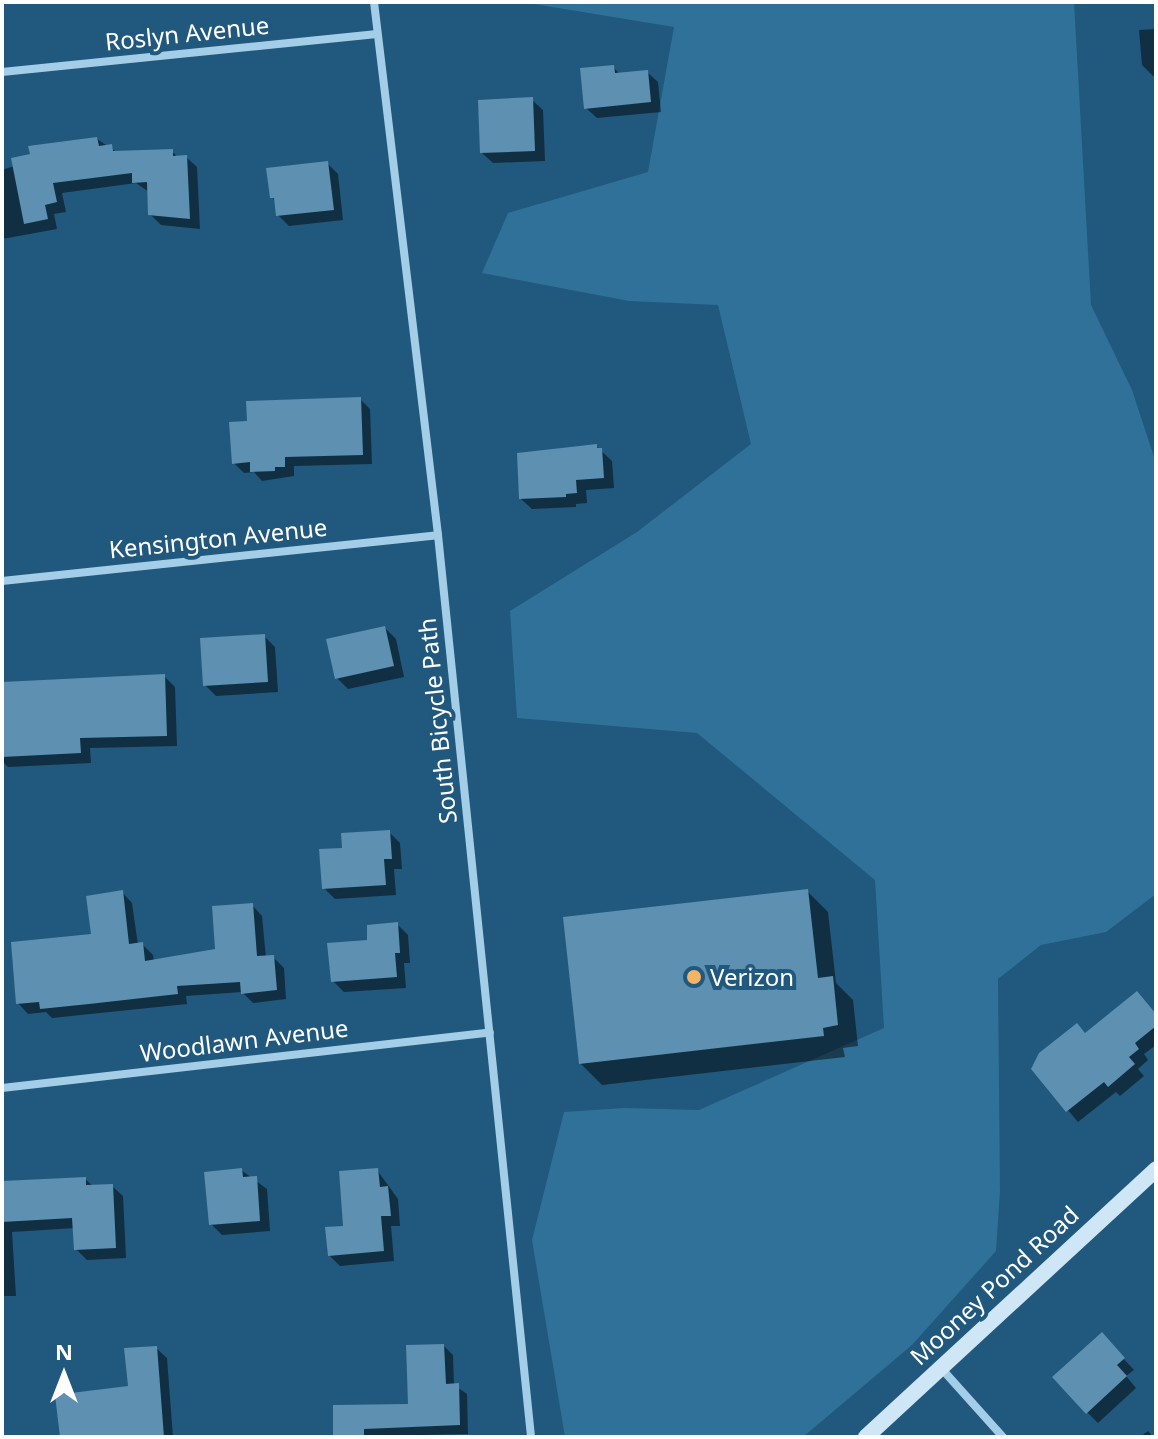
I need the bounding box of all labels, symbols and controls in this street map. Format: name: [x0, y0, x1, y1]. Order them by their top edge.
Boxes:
street label: Roslyn Avenue: [104, 10, 270, 56]
street label: Kensington Avenue: [108, 512, 328, 564]
street label: South Bicycle Path: [412, 617, 462, 825]
place label: Verizon: [710, 963, 794, 991]
marker: Verizon: [685, 968, 703, 986]
street label: Woodlawn Avenue: [138, 1013, 350, 1067]
street label: Mooney Pond Road: [904, 1200, 1084, 1370]
north arrow: [24, 1335, 104, 1415]
text: N: [55, 1336, 73, 1366]

